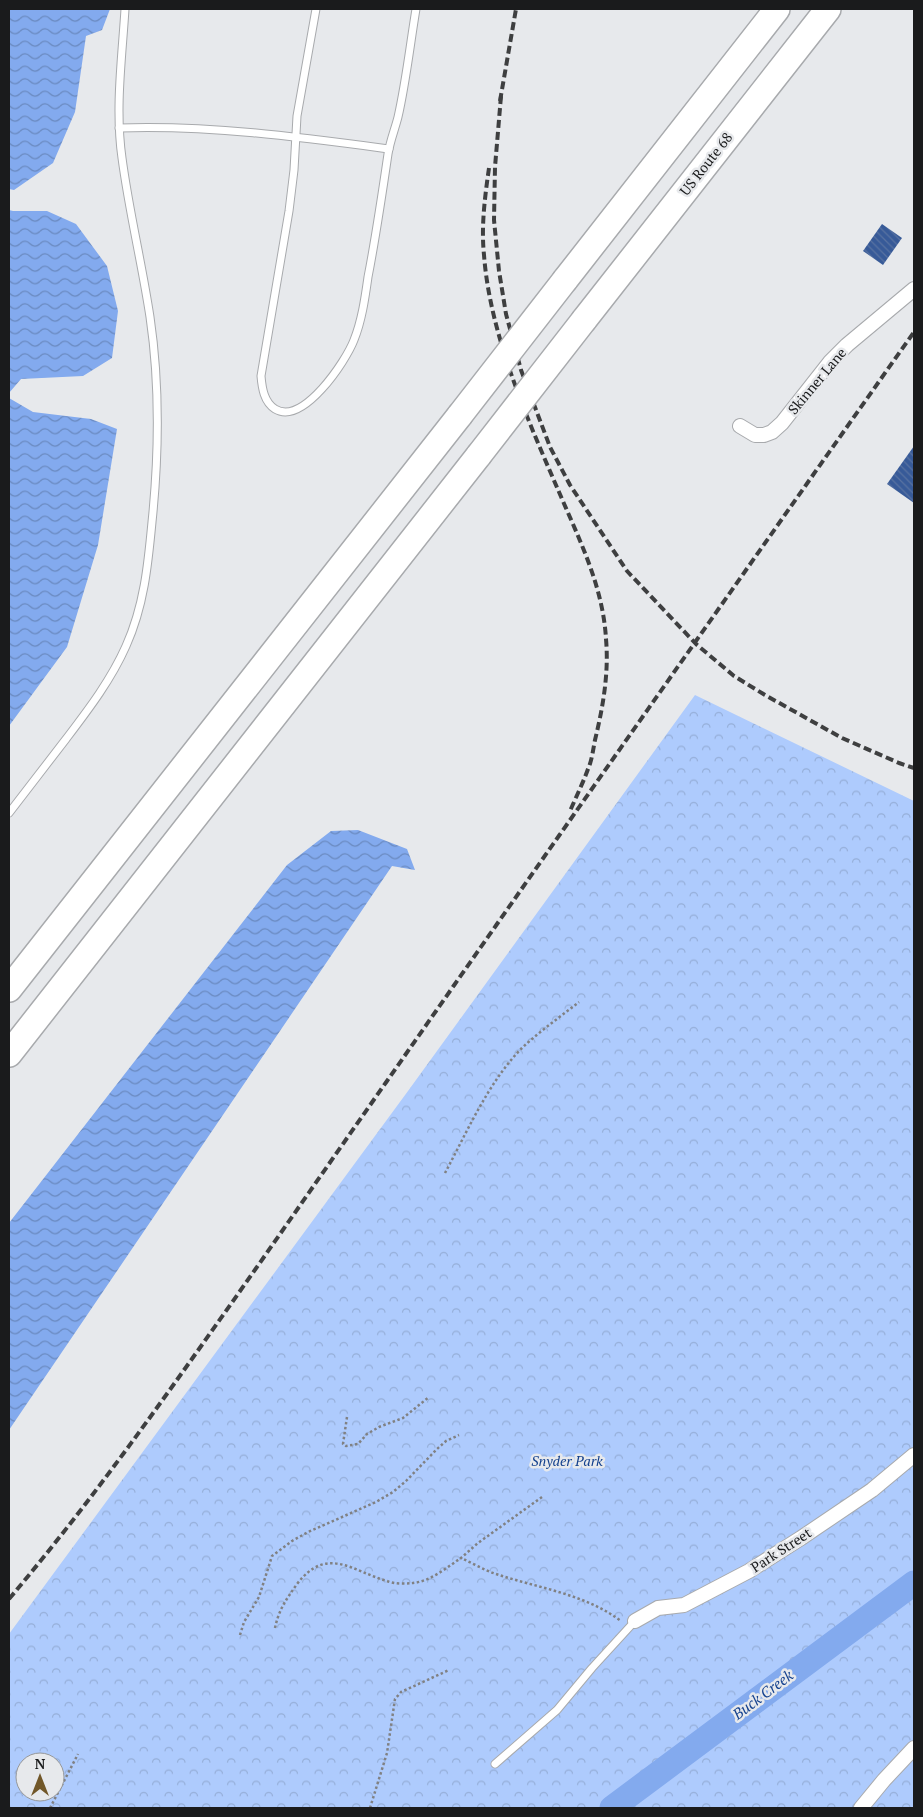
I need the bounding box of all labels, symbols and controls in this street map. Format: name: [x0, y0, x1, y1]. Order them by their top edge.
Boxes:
street label: US Route 68: [675, 128, 736, 199]
street label: Skinner Lane: [783, 343, 850, 418]
park label: Snyder Park: [531, 1451, 603, 1470]
street label: Park Street: [747, 1522, 815, 1576]
water label: Buck Creek: [727, 1664, 797, 1724]
north arrow: [15, 1752, 65, 1802]
text: N: [35, 1754, 46, 1773]

